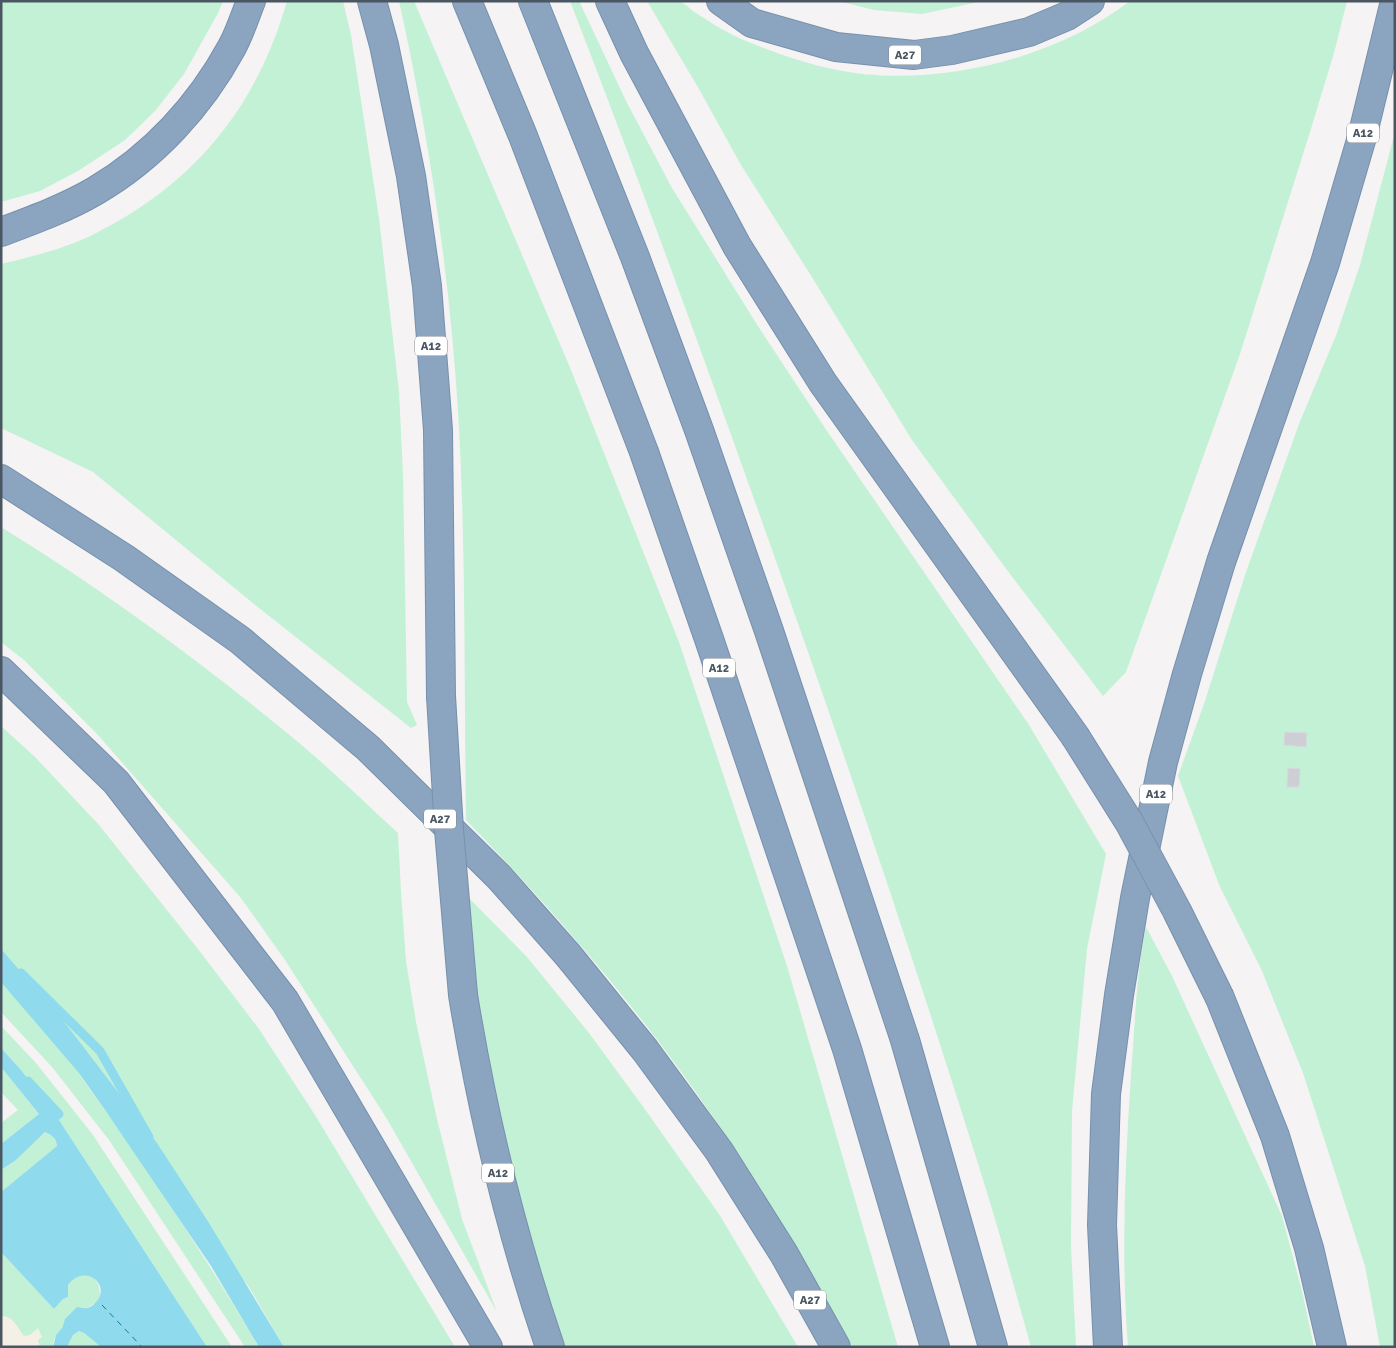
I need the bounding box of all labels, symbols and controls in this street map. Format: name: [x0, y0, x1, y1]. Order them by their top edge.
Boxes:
road number: A27: [889, 46, 921, 64]
road number: A12: [1347, 124, 1379, 142]
road number: A12: [415, 336, 447, 356]
road number: A12: [703, 658, 735, 678]
road number: A12: [1140, 784, 1172, 804]
road number: A27: [424, 810, 456, 829]
road number: A12: [482, 1164, 514, 1182]
road number: A27: [794, 1290, 826, 1310]

